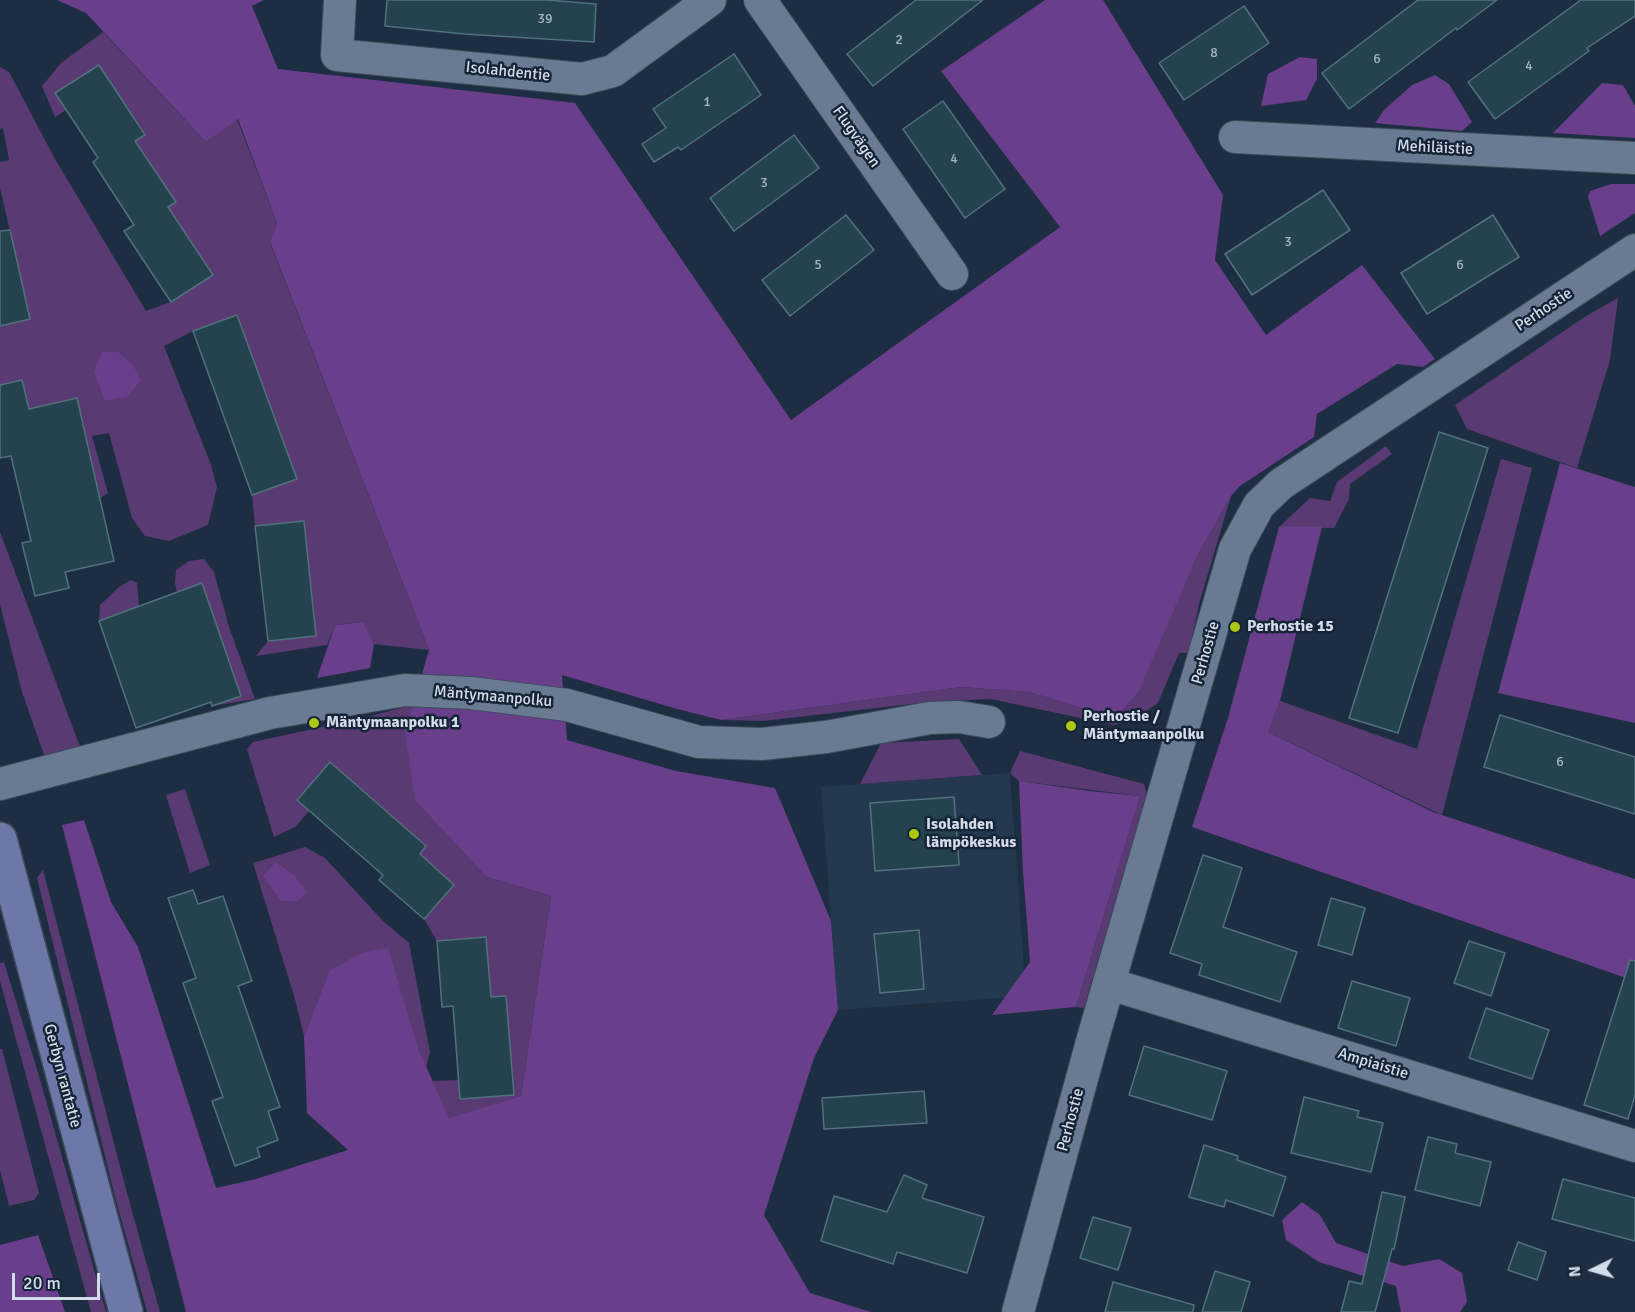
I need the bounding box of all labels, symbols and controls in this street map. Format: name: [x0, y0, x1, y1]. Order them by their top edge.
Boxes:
house number: 39: [537, 11, 553, 27]
house number: 2: [895, 32, 903, 48]
house number: 8: [1210, 45, 1218, 61]
house number: 6: [1373, 51, 1381, 67]
street label: Isolahdentie: [465, 58, 551, 86]
house number: 4: [1525, 58, 1533, 74]
house number: 1: [703, 94, 711, 110]
street label: Flugvägen: [828, 103, 884, 171]
street label: Mehiläistie: [1396, 136, 1474, 160]
house number: 4: [950, 151, 958, 167]
house number: 3: [760, 175, 768, 191]
house number: 3: [1284, 234, 1292, 250]
house number: 5: [814, 257, 822, 273]
house number: 6: [1456, 257, 1464, 273]
street label: Perhostie: [1512, 284, 1576, 336]
place label: Perhostie 15: [1247, 617, 1334, 637]
street label: Perhostie: [1188, 619, 1224, 687]
marker: Perhostie 15: [1228, 620, 1242, 634]
street label: Mäntymaanpolku: [433, 682, 553, 712]
place label: Perhostie / Mäntymaanpolku: [1083, 707, 1204, 745]
place label: Mäntymaanpolku 1: [326, 713, 460, 733]
marker: Mäntymaanpolku 1: [307, 716, 321, 730]
marker: Perhostie / Mäntymaanpolku: [1064, 719, 1078, 733]
house number: 6: [1556, 754, 1564, 770]
place label: Isolahden lämpökeskus: [926, 815, 1016, 853]
marker: Isolahden lämpökeskus: [907, 827, 921, 841]
street label: Gerbyn rantatie: [39, 1022, 85, 1130]
street label: Ampiaistie: [1335, 1044, 1411, 1084]
street label: Perhostie: [1053, 1086, 1089, 1154]
north arrow: [1563, 1240, 1623, 1300]
scale bar: [15, 1261, 104, 1299]
text: N: [1565, 1265, 1586, 1278]
text: 20 m: [23, 1272, 61, 1294]

